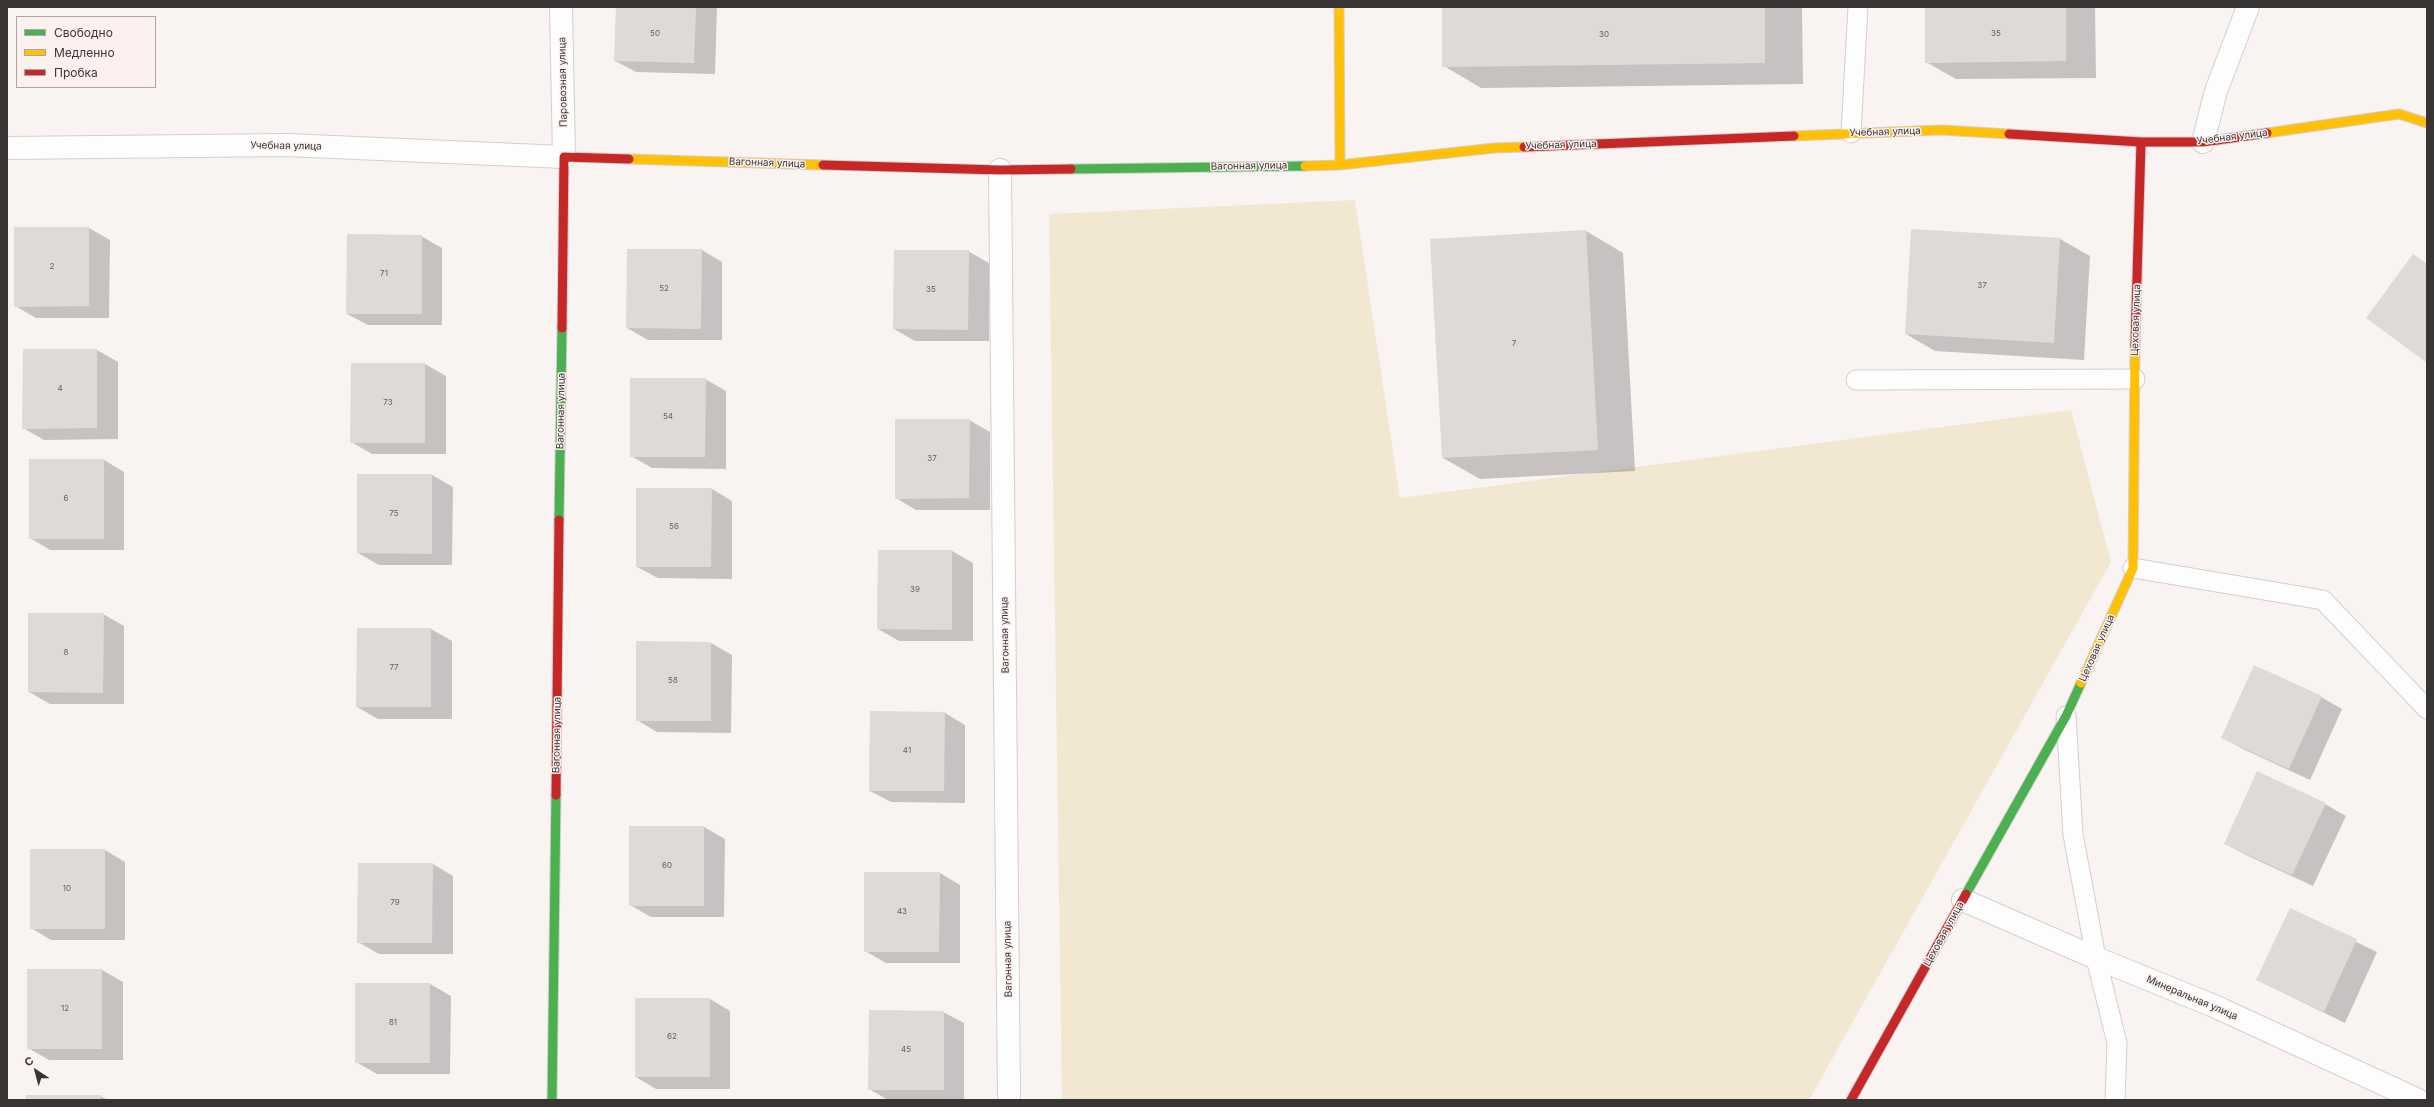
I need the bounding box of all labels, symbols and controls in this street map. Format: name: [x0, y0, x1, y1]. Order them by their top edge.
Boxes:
legend: [16, 16, 156, 88]
text: Свободно: [54, 25, 113, 40]
house number: 50: [650, 29, 660, 39]
house number: 35: [1991, 29, 2001, 39]
house number: 30: [1599, 30, 1609, 40]
street label: Паровозная улица: [556, 37, 570, 127]
text: Медленно: [54, 45, 115, 60]
text: Пробка: [54, 65, 98, 80]
street label: Учебная улица: [1849, 125, 1921, 139]
street label: Учебная улица: [2196, 127, 2268, 147]
street label: Учебная улица: [1525, 138, 1597, 152]
street label: Учебная улица: [250, 139, 322, 153]
street label: Вагонная улица: [729, 156, 805, 170]
street label: Вагонная улица: [1211, 159, 1287, 173]
house number: 2: [50, 262, 54, 272]
house number: 71: [380, 269, 388, 279]
house number: 37: [1977, 281, 1987, 291]
house number: 52: [659, 284, 669, 294]
street label: Цеховая улица: [2129, 284, 2143, 356]
house number: 35: [926, 285, 936, 295]
house number: 7: [1512, 339, 1516, 349]
street label: Вагонная улица: [554, 373, 568, 449]
house number: 4: [57, 384, 63, 394]
house number: 73: [383, 398, 393, 408]
house number: 54: [663, 412, 673, 422]
house number: 37: [927, 454, 937, 464]
house number: 6: [64, 494, 68, 504]
house number: 75: [389, 509, 399, 519]
house number: 56: [669, 522, 679, 532]
house number: 39: [910, 585, 920, 595]
street label: Вагонная улица: [998, 597, 1012, 673]
street label: Цеховая улица: [2077, 613, 2117, 683]
house number: 8: [64, 648, 68, 658]
house number: 77: [389, 663, 399, 673]
house number: 58: [668, 676, 678, 686]
street label: Вагонная улица: [550, 697, 564, 773]
house number: 41: [903, 746, 911, 756]
house number: 60: [662, 861, 672, 871]
house number: 10: [63, 884, 71, 894]
house number: 79: [390, 898, 400, 908]
street label: Цеховая улица: [1921, 900, 1967, 968]
house number: 43: [897, 907, 907, 917]
street label: Вагонная улица: [1001, 921, 1015, 997]
street label: Минеральная улица: [2144, 973, 2240, 1023]
house number: 12: [61, 1004, 69, 1014]
house number: 81: [389, 1018, 397, 1028]
house number: 62: [667, 1032, 677, 1042]
house number: 45: [901, 1045, 911, 1055]
north arrow: [16, 1051, 56, 1091]
text: С: [22, 1053, 36, 1069]

